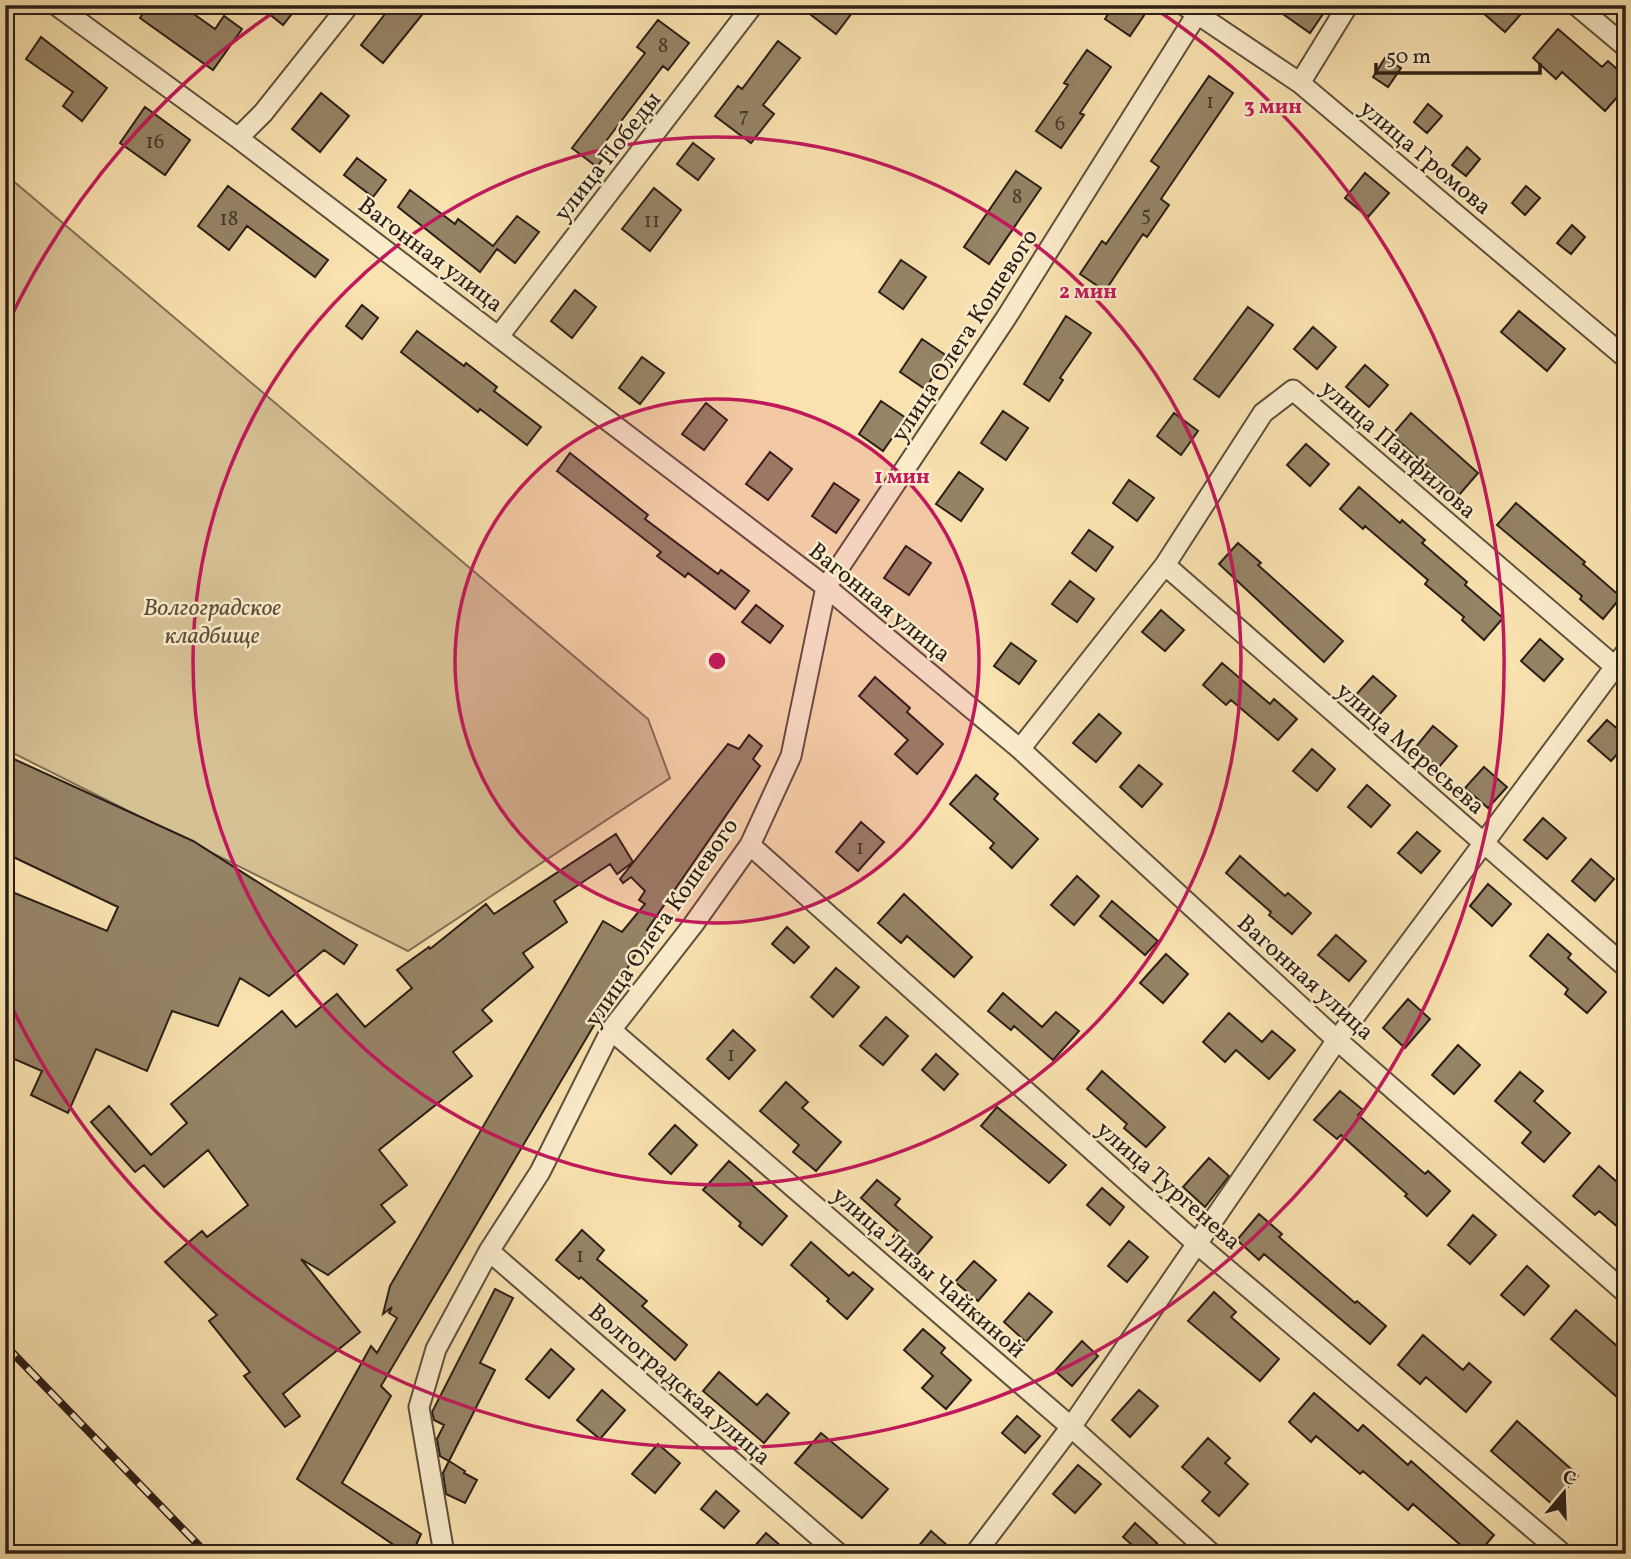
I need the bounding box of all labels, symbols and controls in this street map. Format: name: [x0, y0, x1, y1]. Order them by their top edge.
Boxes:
house number: 8: [658, 32, 668, 61]
scale bar: [1376, 32, 1540, 76]
text: 50 m: [1386, 43, 1431, 72]
street label: улица Победы: [547, 85, 670, 229]
house number: 1: [1206, 88, 1214, 117]
text: 3 мин: [1244, 93, 1302, 122]
street label: улица Громова: [1351, 93, 1498, 224]
house number: 7: [739, 102, 749, 131]
house number: 6: [1055, 110, 1065, 139]
house number: 16: [146, 128, 164, 157]
house number: 8: [1012, 183, 1022, 212]
street label: Вагонная улица: [350, 190, 510, 322]
house number: 5: [1141, 200, 1151, 229]
house number: 18: [220, 205, 238, 234]
house number: 11: [644, 207, 660, 236]
street label: улица Олега Кошевого: [884, 223, 1048, 449]
text: 2 мин: [1059, 278, 1117, 307]
street label: улица Панфилова: [1312, 373, 1483, 528]
text: 1 мин: [874, 463, 930, 492]
street label: Вагонная улица: [800, 535, 957, 672]
park label: Волгоградское кладбище: [143, 592, 281, 654]
centre of rings: [705, 649, 729, 673]
street label: улица Мересьева: [1328, 675, 1492, 824]
street label: улица Олега Кошевого: [578, 812, 748, 1035]
house number: 1: [856, 834, 864, 863]
street label: Вагонная улица: [1228, 907, 1381, 1050]
house number: 1: [727, 1041, 735, 1070]
street label: улица Тургенева: [1088, 1114, 1248, 1259]
street label: улица Лизы Чайкиной: [823, 1180, 1032, 1367]
house number: 1: [576, 1242, 584, 1271]
street label: Волгоградская улица: [580, 1296, 778, 1475]
north arrow: [1530, 1458, 1600, 1528]
text: С: [1559, 1465, 1579, 1493]

